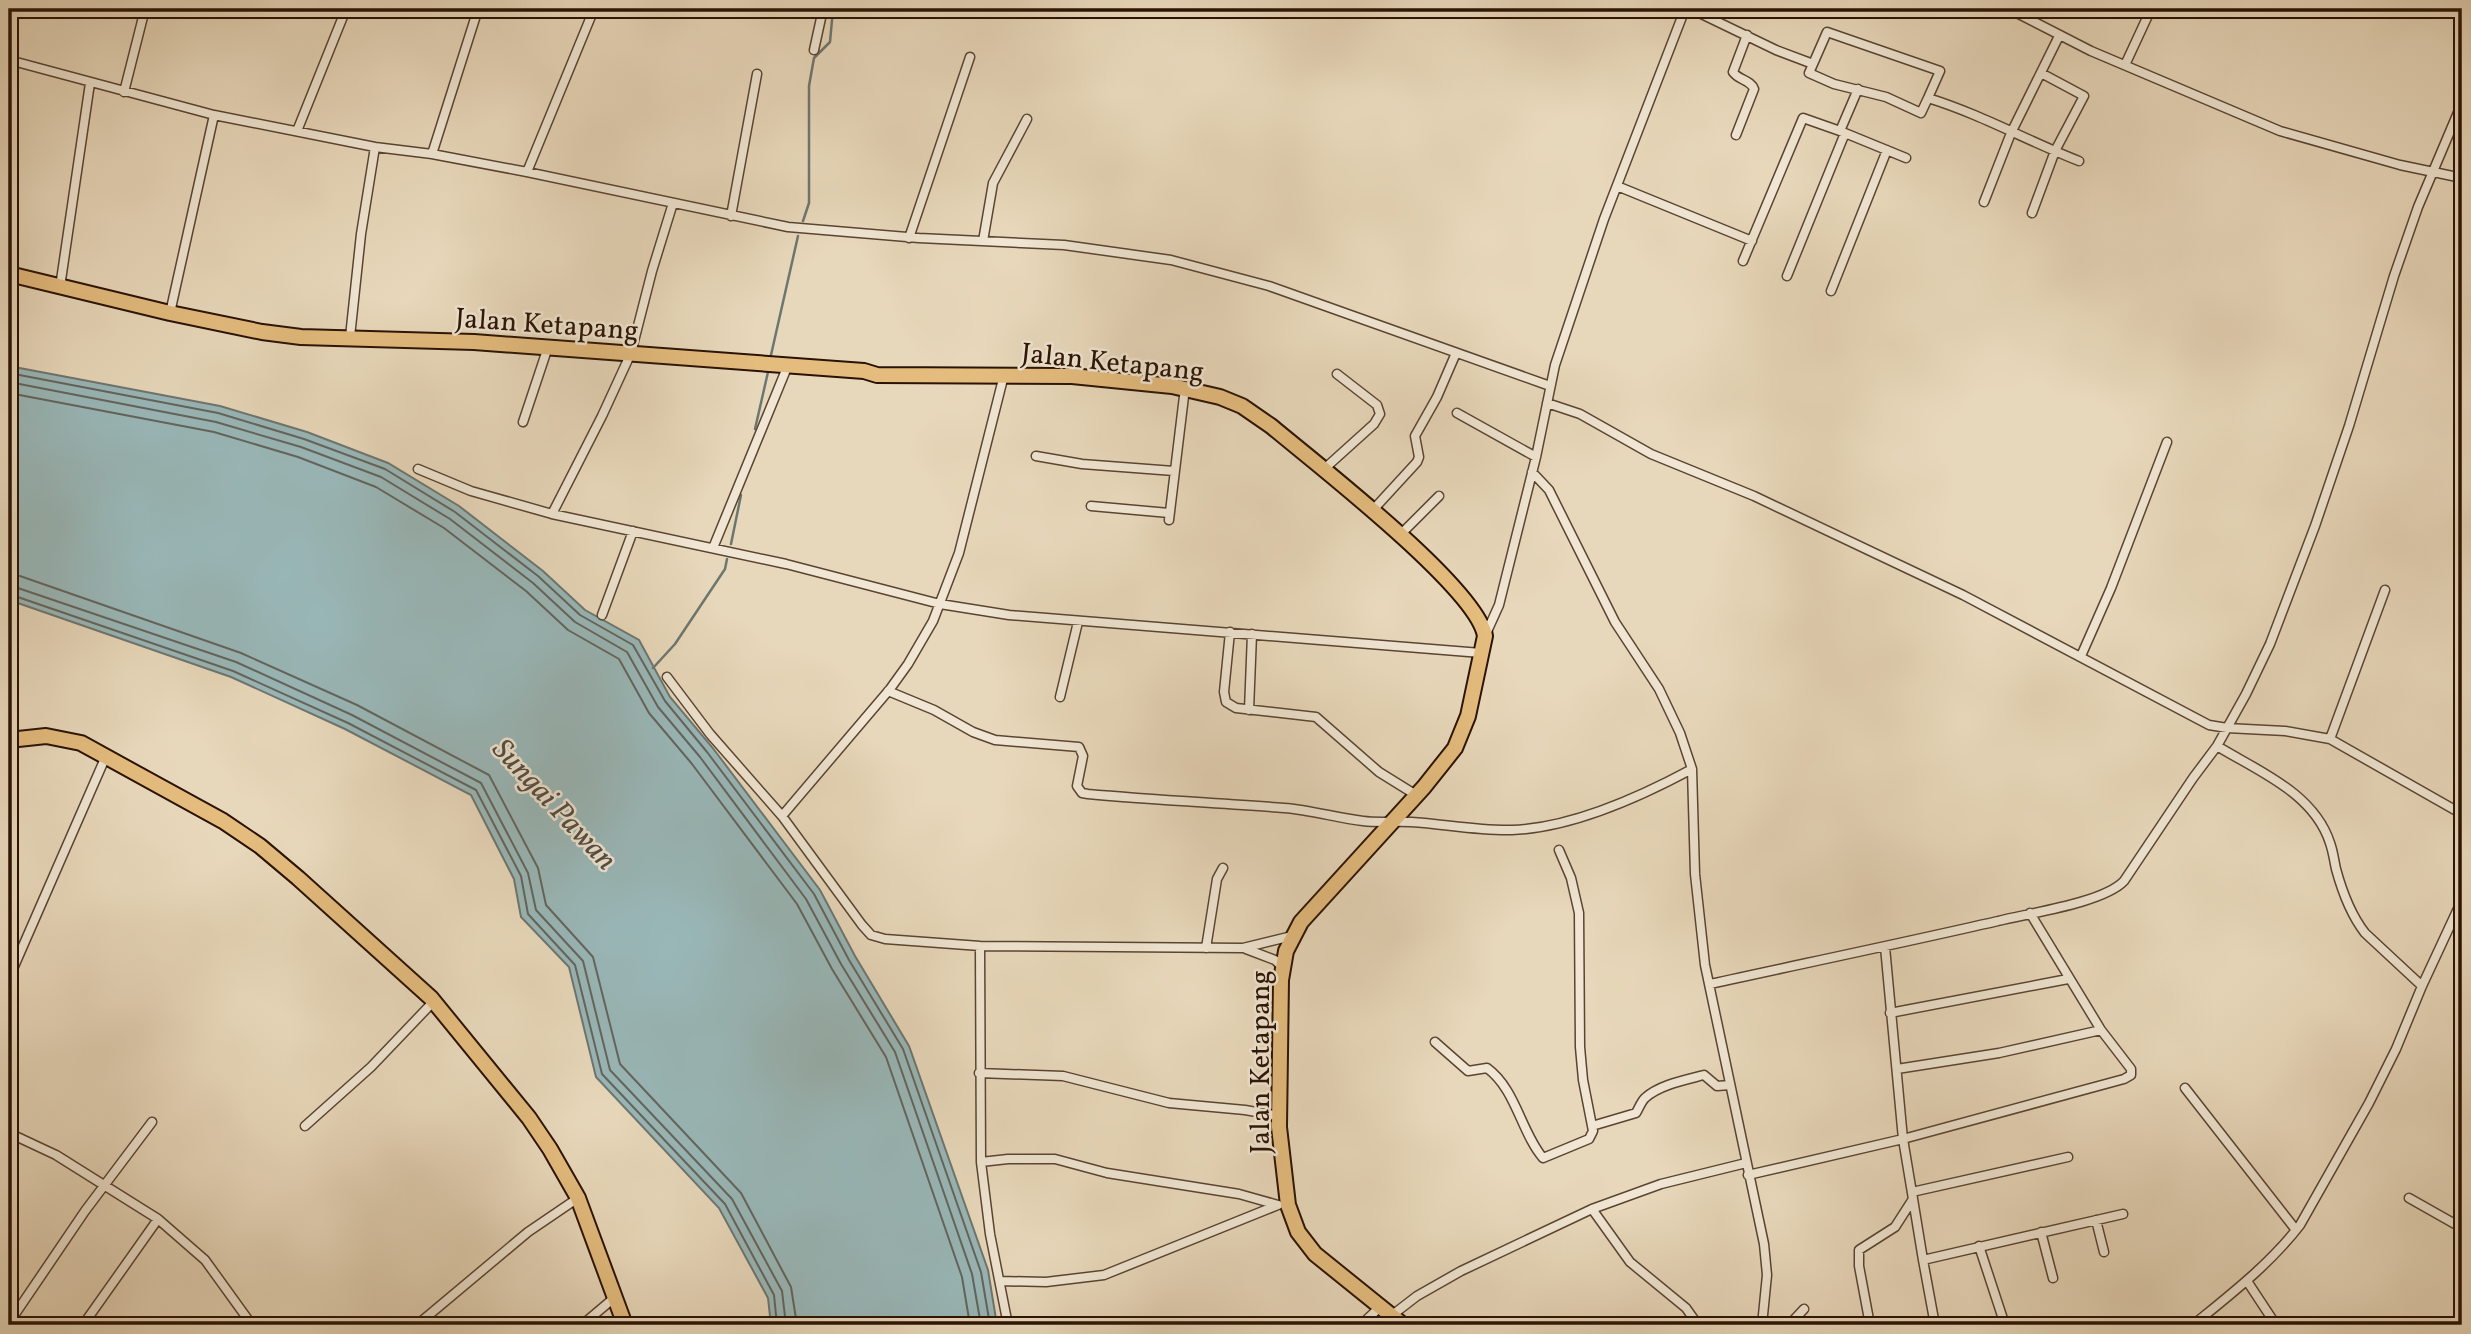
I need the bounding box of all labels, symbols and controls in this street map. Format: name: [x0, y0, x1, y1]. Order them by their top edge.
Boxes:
street label: Jalan Ketapang: [454, 300, 640, 351]
street label: Jalan Ketapang: [1019, 334, 1206, 392]
water label: Sungai Pawan: [481, 730, 626, 881]
street label: Jalan Ketapang: [1242, 970, 1281, 1154]

